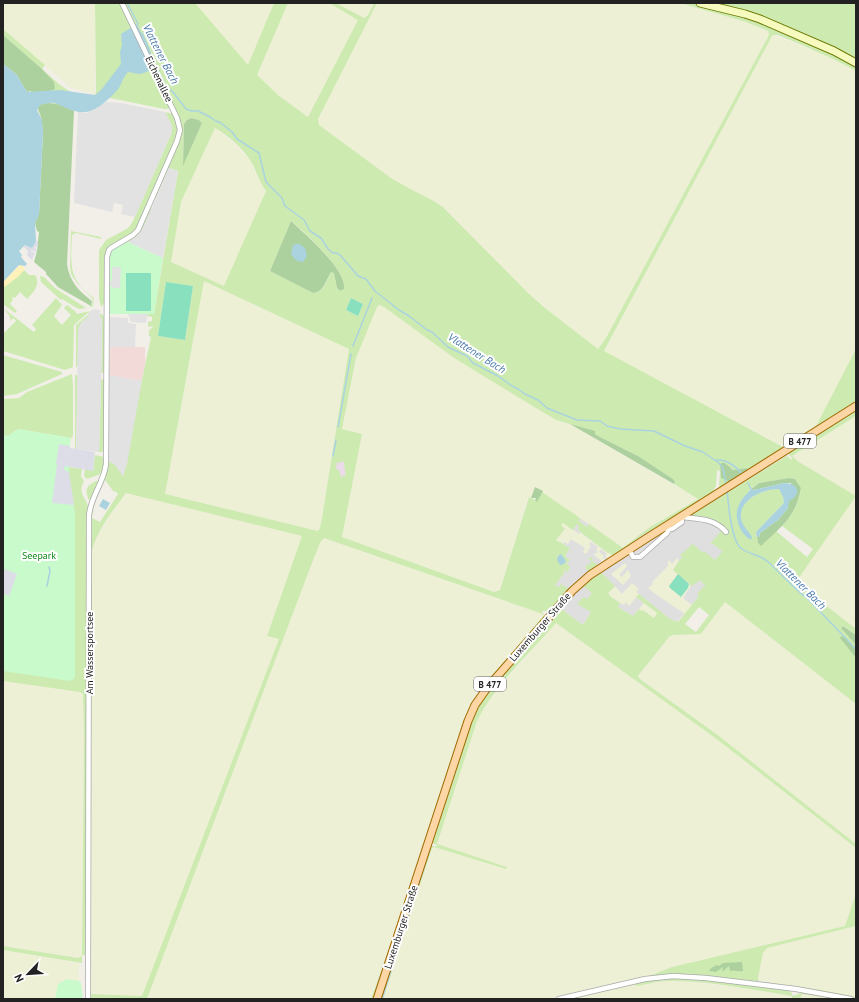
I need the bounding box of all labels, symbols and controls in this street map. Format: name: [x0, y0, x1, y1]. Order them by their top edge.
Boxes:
water label: Vlattener Bach: [140, 22, 182, 87]
street label: Eichenallee: [142, 54, 176, 104]
water label: Vlattener Bach: [445, 330, 509, 376]
road number: B 477: [784, 434, 816, 448]
park label: Seepark: [22, 549, 56, 562]
water label: Vlattener Bach: [773, 556, 829, 612]
street label: Luxemburger Straße: [506, 590, 574, 664]
street label: Am Wassersportsee: [83, 612, 96, 694]
road number: B 477: [474, 677, 506, 691]
street label: Luxemburger Straße: [381, 884, 421, 970]
north arrow: [8, 954, 48, 994]
text: N: [11, 972, 27, 984]

